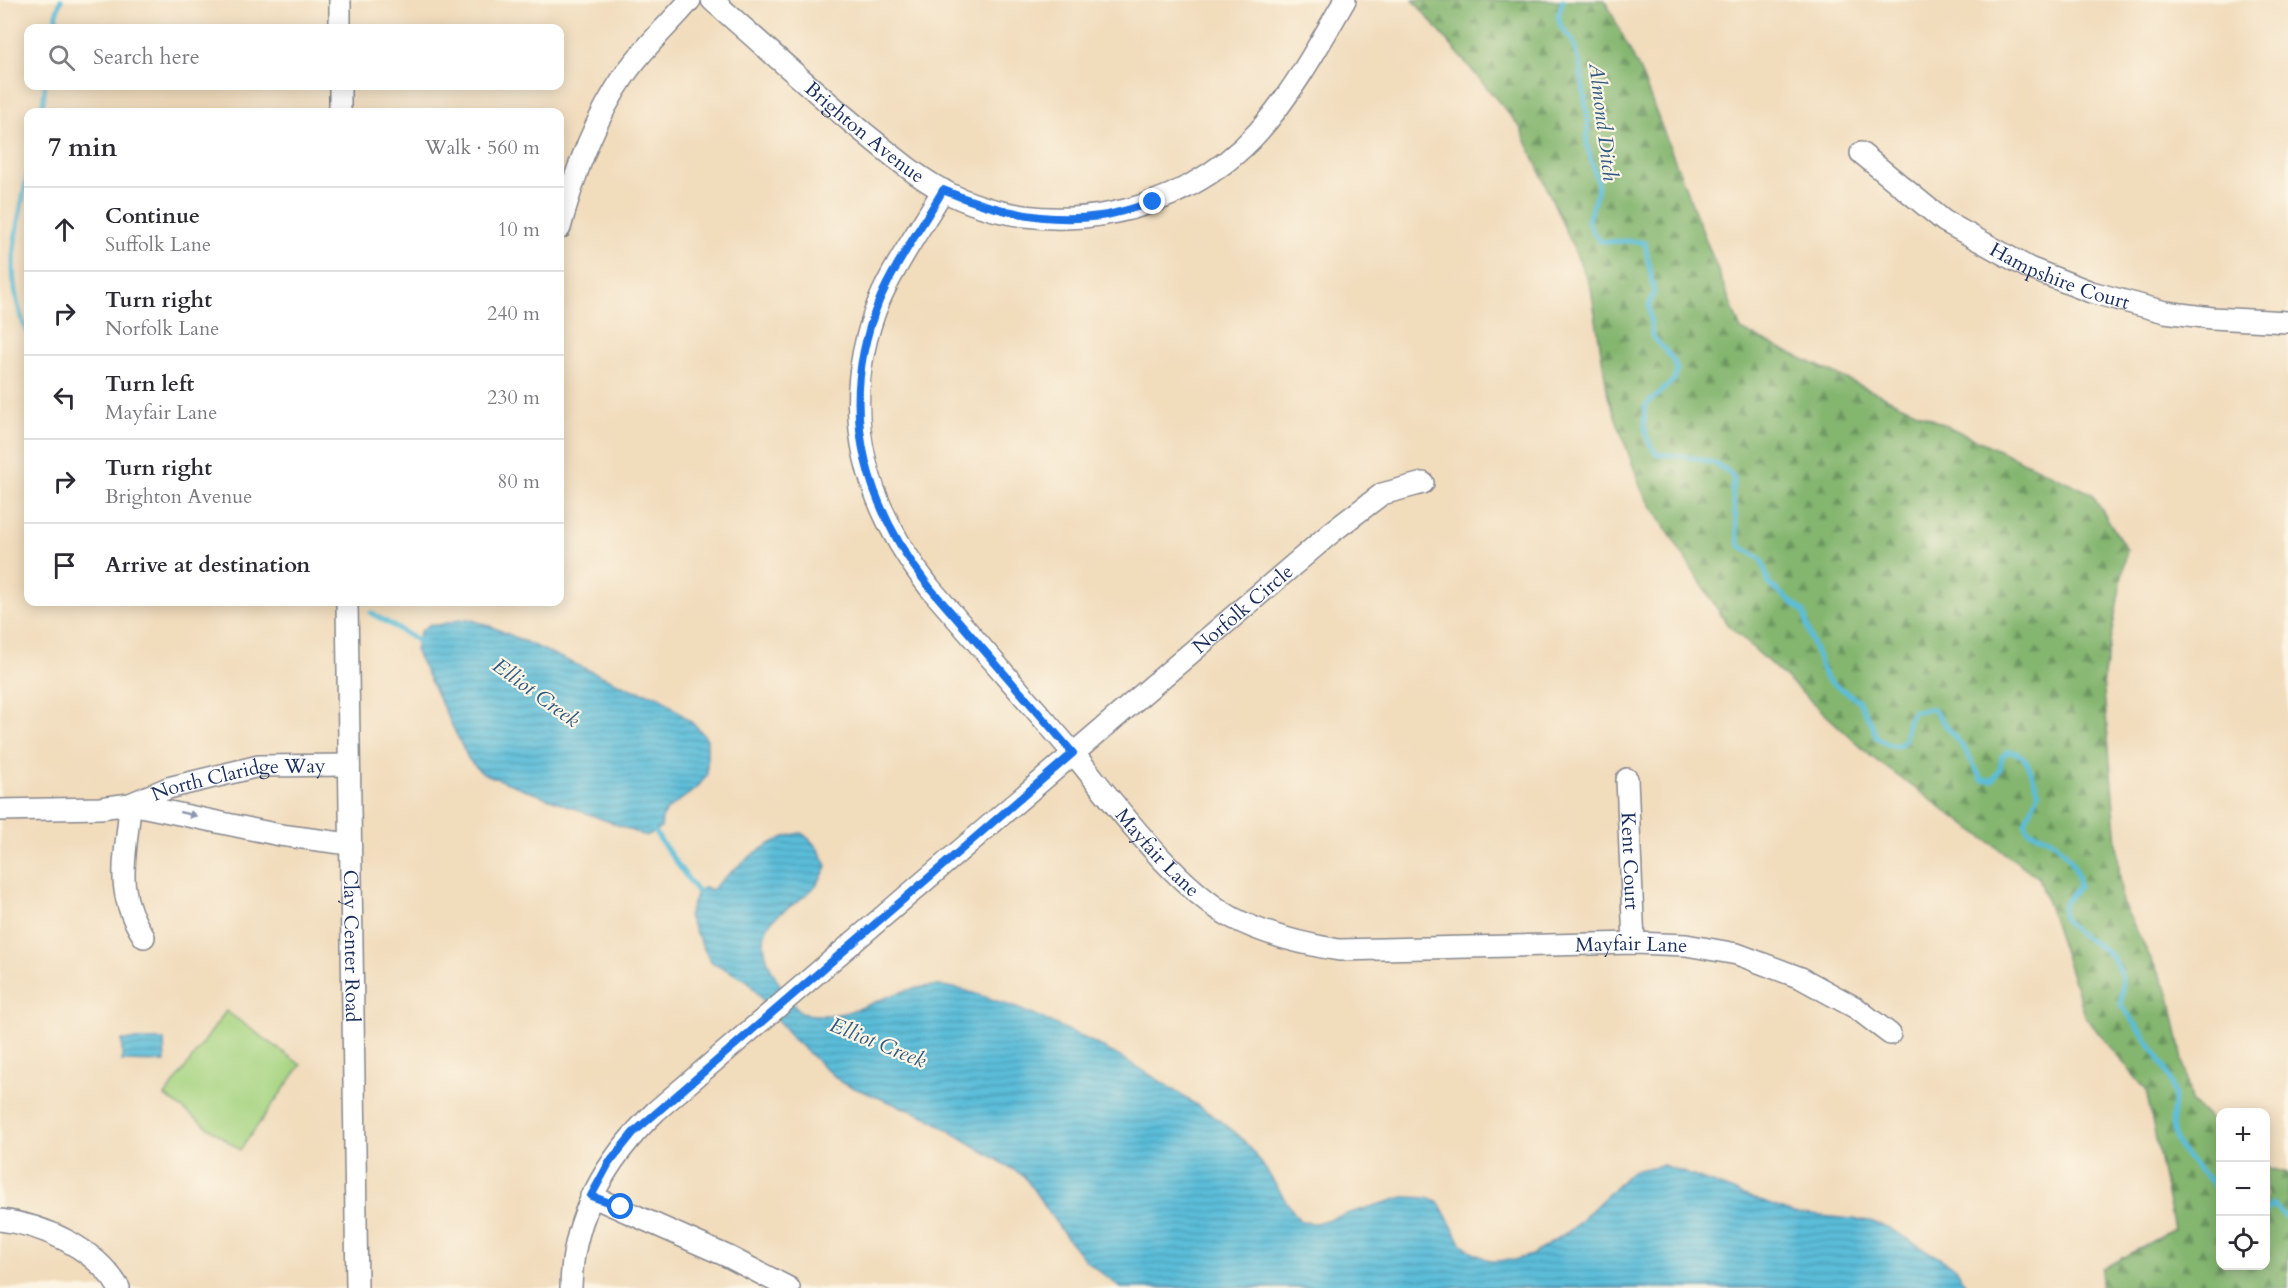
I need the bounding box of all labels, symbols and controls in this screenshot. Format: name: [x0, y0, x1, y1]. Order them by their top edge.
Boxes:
search box: [24, 24, 564, 90]
icon: search: [45, 41, 78, 74]
text: Search here: [93, 42, 200, 72]
water label: Almond Ditch: [1581, 60, 1625, 183]
street label: Brighton Avenue: [799, 75, 930, 189]
text: 7 min: [48, 130, 117, 165]
text: Walk · 560 m: [425, 134, 540, 161]
route end: [1139, 188, 1165, 214]
text: Continue: [105, 201, 200, 231]
icon: ahead: [48, 213, 81, 246]
text: 10 m: [497, 216, 540, 243]
text: Suffolk Lane: [105, 231, 211, 258]
street label: Hampshire Court: [1985, 235, 2133, 316]
text: Turn right: [105, 285, 212, 315]
icon: right: [48, 297, 81, 330]
text: 240 m: [487, 300, 540, 327]
text: Norfolk Lane: [105, 315, 219, 342]
text: Turn left: [105, 369, 194, 399]
icon: left: [48, 381, 81, 414]
text: 230 m: [487, 384, 540, 411]
text: Mayfair Lane: [105, 399, 217, 426]
text: Turn right: [105, 453, 212, 483]
icon: right: [48, 465, 81, 498]
text: 80 m: [497, 468, 540, 495]
text: Brighton Avenue: [105, 483, 252, 510]
icon: arrive: [48, 549, 81, 582]
text: Arrive at destination: [105, 550, 310, 580]
street label: Norfolk Circle: [1186, 558, 1299, 660]
water label: Elliot Creek: [486, 651, 586, 735]
street label: North Claridge Way: [147, 752, 326, 807]
street label: Mayfair Lane: [1109, 802, 1206, 903]
one-way arrow: [178, 810, 197, 819]
street label: Kent Court: [1615, 812, 1646, 911]
street label: Clay Center Road: [337, 869, 367, 1023]
street label: Mayfair Lane: [1575, 929, 1688, 959]
water label: Elliot Creek: [826, 1011, 931, 1076]
map controls: [2216, 1108, 2270, 1270]
button: +: [2216, 1108, 2270, 1162]
button: −: [2216, 1162, 2270, 1216]
route start: [607, 1193, 633, 1219]
button: locate: [2216, 1216, 2270, 1270]

